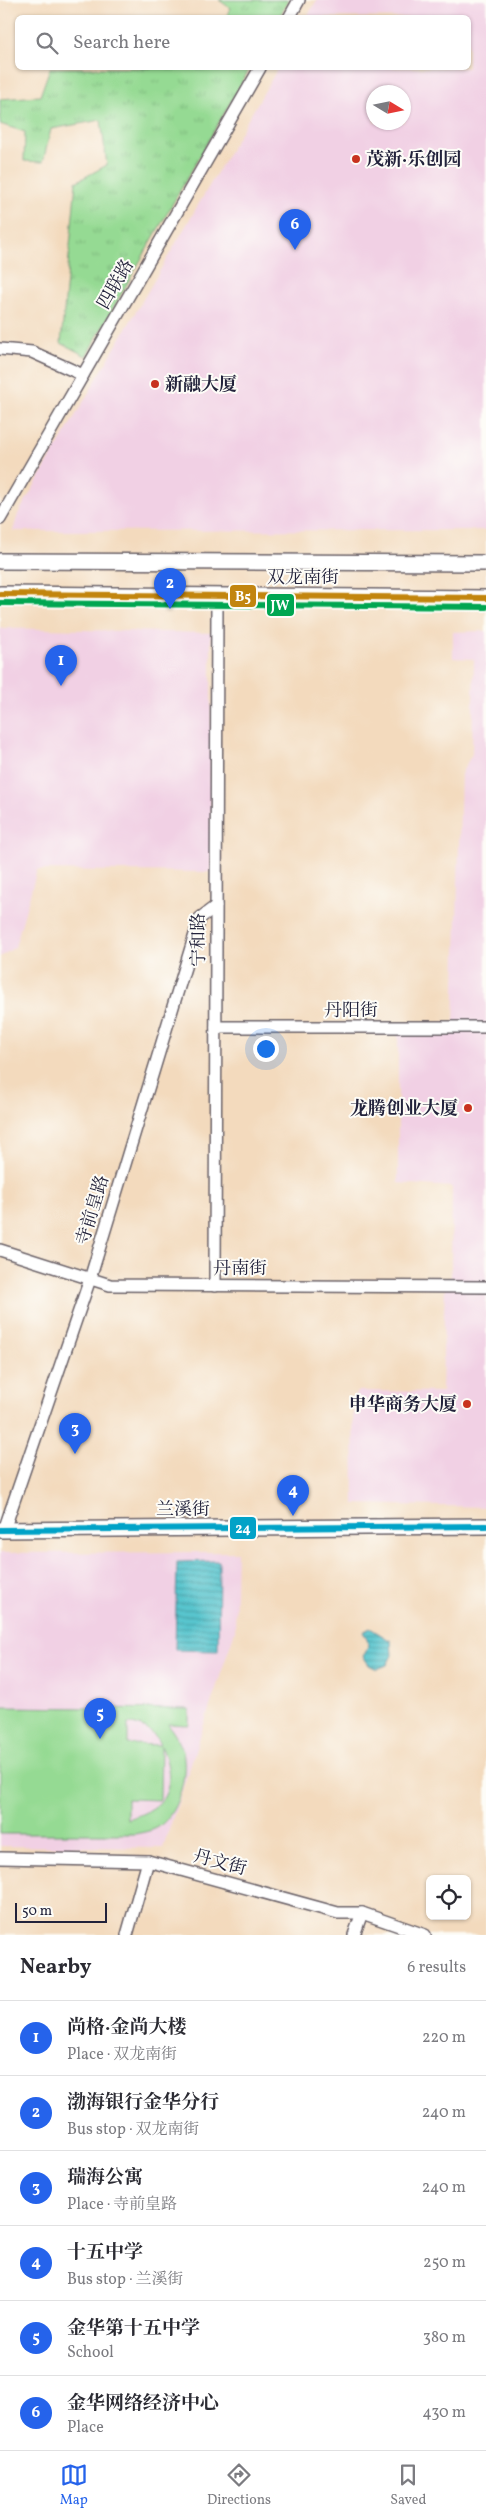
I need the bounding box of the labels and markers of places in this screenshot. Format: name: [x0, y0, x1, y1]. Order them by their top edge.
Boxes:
place label: 茂新·乐创园: [366, 148, 461, 173]
marker: 茂新·乐创园: [350, 153, 362, 165]
pin: 6: [279, 209, 311, 250]
place label: 新融大厦: [165, 373, 237, 398]
marker: 新融大厦: [149, 378, 161, 390]
pin: 2: [154, 568, 186, 609]
pin: 1: [45, 645, 77, 686]
place label: 龙腾创业大厦: [350, 1097, 458, 1122]
marker: 龙腾创业大厦: [462, 1102, 474, 1114]
place label: 申华商务大厦: [349, 1393, 457, 1418]
marker: 申华商务大厦: [461, 1398, 473, 1410]
pin: 3: [59, 1413, 91, 1454]
pin: 4: [277, 1475, 309, 1516]
pin: 5: [84, 1698, 116, 1739]

